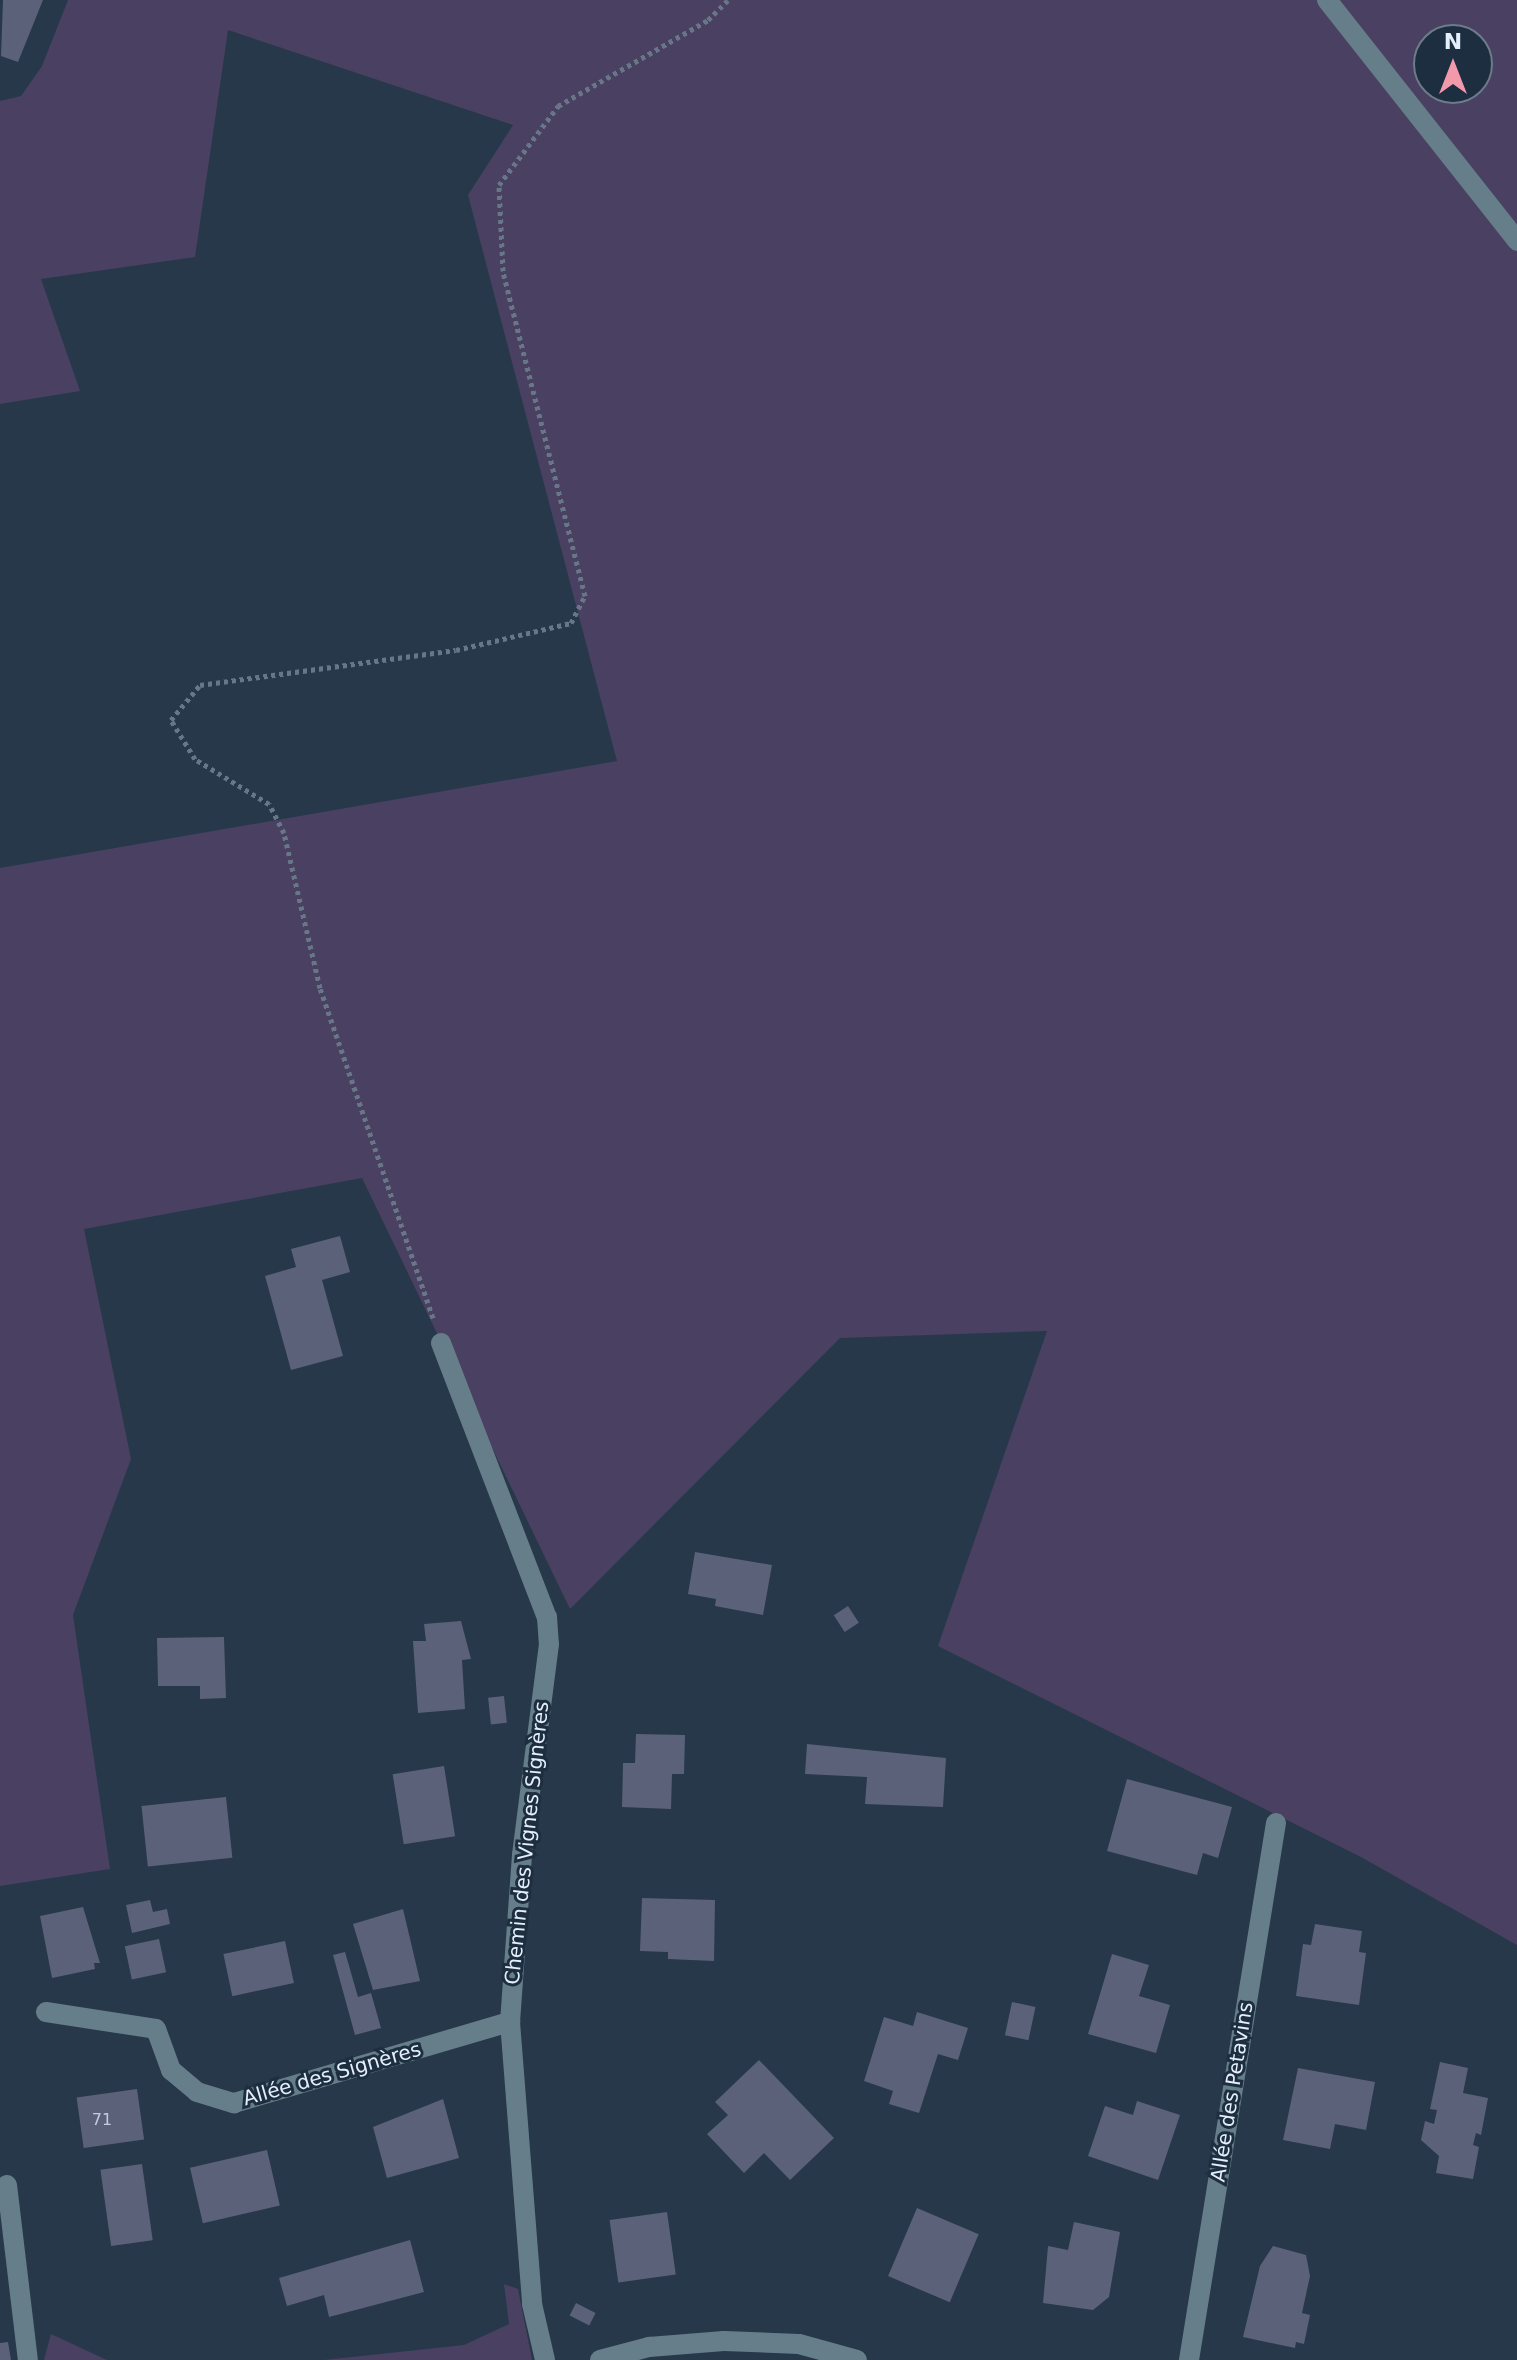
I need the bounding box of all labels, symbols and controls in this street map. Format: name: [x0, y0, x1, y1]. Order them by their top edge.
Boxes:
north arrow: [1413, 24, 1493, 104]
text: N: [1444, 29, 1462, 54]
street label: Chemin des Vignes Signères: [500, 1700, 554, 1986]
street label: Allée des Petavins: [1206, 2000, 1258, 2184]
street label: Allée des Signères: [240, 2037, 424, 2111]
house number: 71: [92, 2110, 112, 2130]

